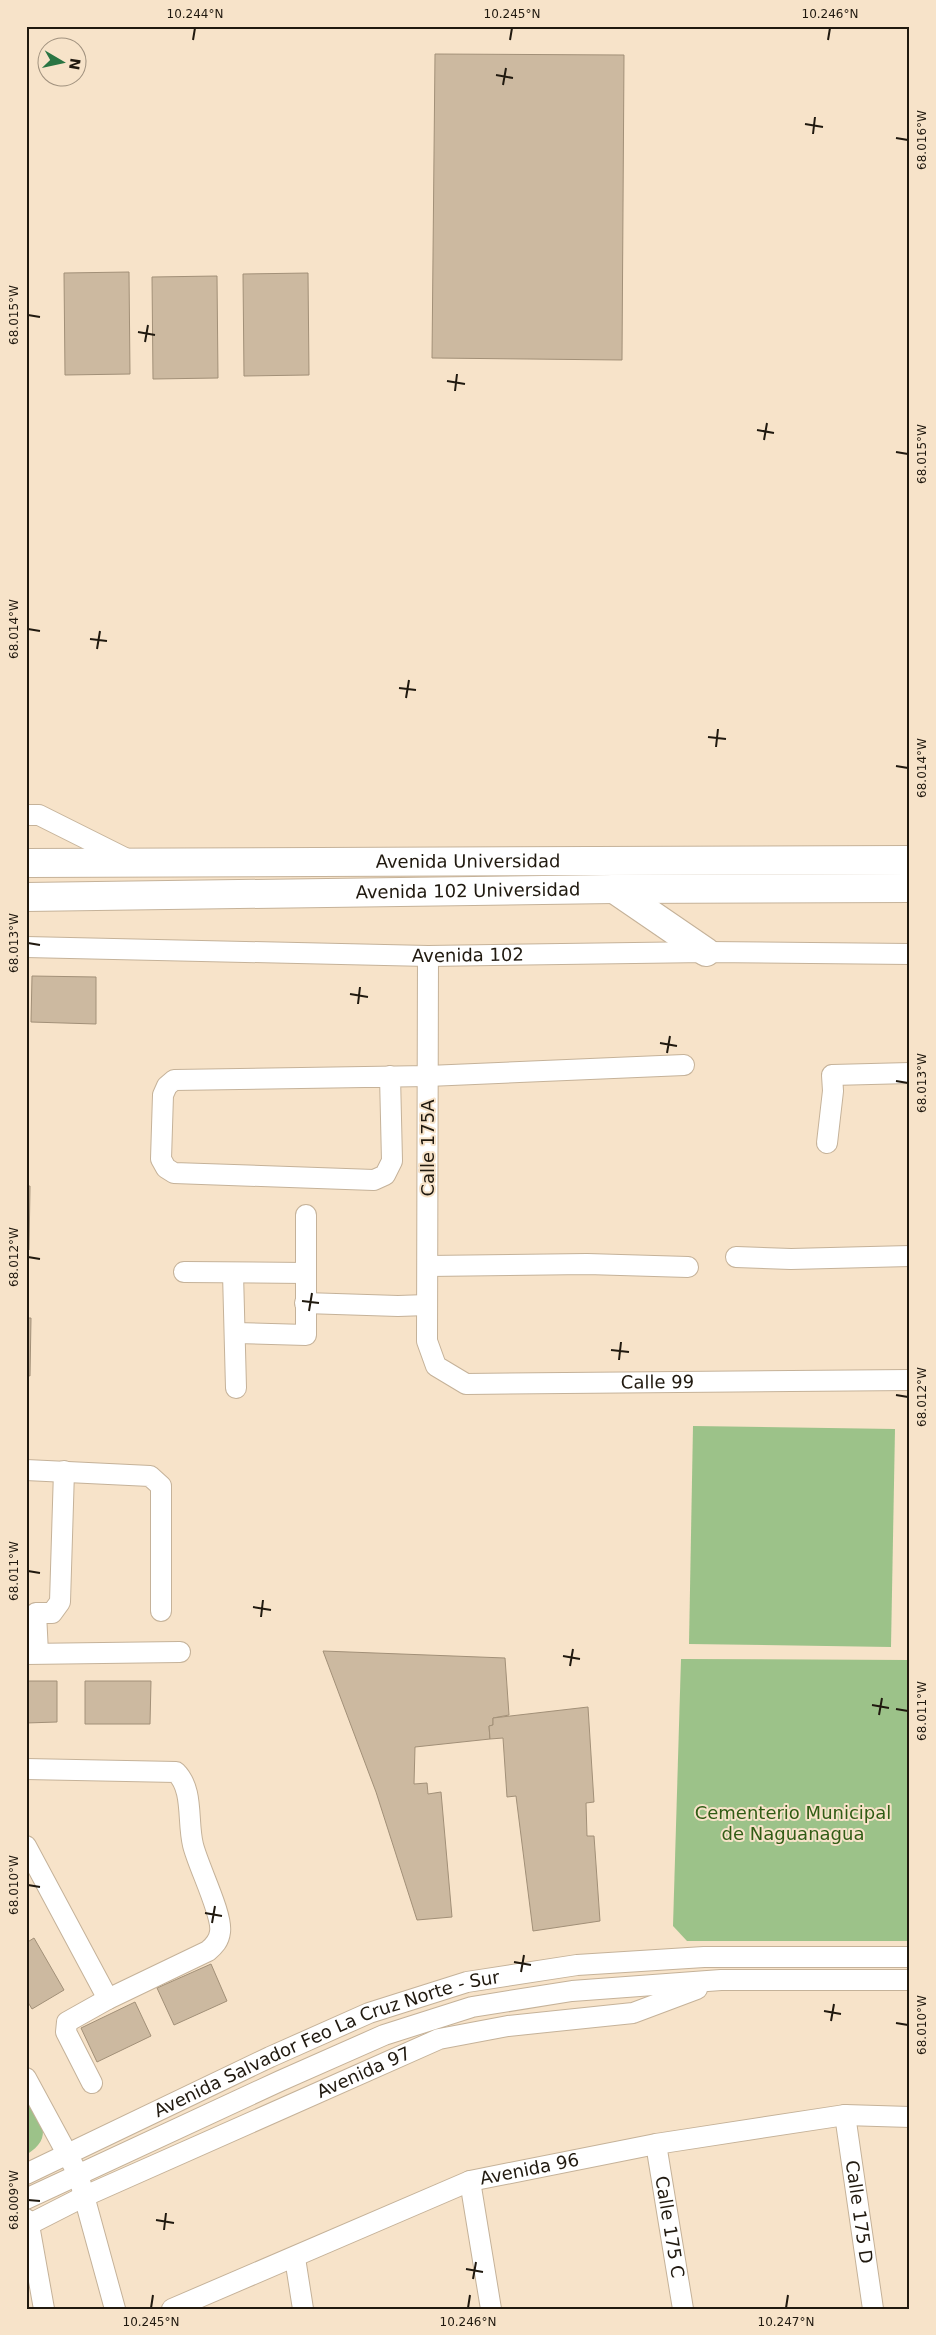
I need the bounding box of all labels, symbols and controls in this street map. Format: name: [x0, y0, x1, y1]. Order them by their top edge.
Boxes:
text: 10.244°N: [167, 7, 223, 21]
text: 10.245°N: [484, 7, 540, 21]
text: 10.246°N: [802, 7, 858, 21]
north arrow: [38, 38, 88, 88]
text: N: [66, 57, 84, 71]
text: 68.016°W: [915, 110, 929, 170]
text: 68.015°W: [7, 285, 21, 345]
text: 68.015°W: [915, 424, 929, 484]
text: 68.014°W: [7, 599, 21, 659]
text: 68.014°W: [915, 738, 929, 798]
street label: Avenida Universidad: [376, 850, 560, 872]
street label: Avenida 102 Universidad: [355, 878, 580, 903]
text: 68.013°W: [7, 913, 21, 973]
street label: Avenida 102: [412, 944, 524, 966]
text: 68.013°W: [915, 1053, 929, 1113]
street label: Calle 175A: [417, 1099, 438, 1197]
text: 68.012°W: [7, 1227, 21, 1287]
text: 68.012°W: [915, 1367, 929, 1427]
street label: Calle 99: [621, 1371, 694, 1393]
text: 68.011°W: [7, 1541, 21, 1601]
text: 68.011°W: [915, 1681, 929, 1741]
park label: Cementerio Municipal de Naguanagua: [695, 1802, 891, 1844]
text: 68.010°W: [7, 1855, 21, 1915]
street label: Avenida Salvador Feo La Cruz Norte - Sur: [151, 1966, 502, 2121]
text: 68.010°W: [915, 1995, 929, 2055]
street label: Avenida 97: [313, 2042, 414, 2102]
street label: Avenida 96: [478, 2149, 581, 2189]
street label: Calle 175 D: [842, 2159, 877, 2265]
text: 68.009°W: [7, 2170, 21, 2230]
street label: Calle 175 C: [651, 2174, 689, 2279]
text: 10.245°N: [123, 2315, 179, 2329]
text: 10.246°N: [440, 2315, 496, 2329]
text: 10.247°N: [758, 2315, 814, 2329]

